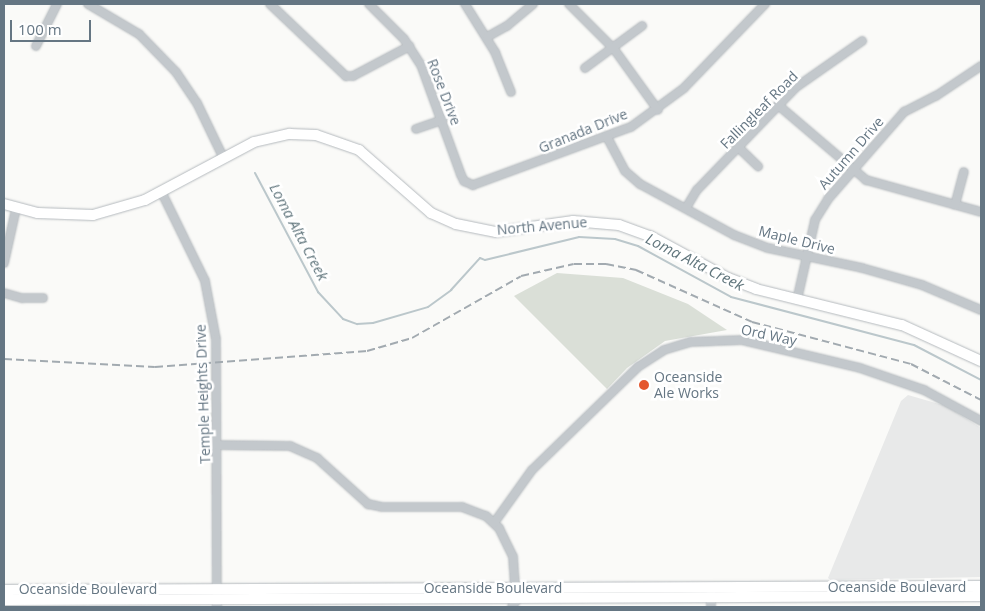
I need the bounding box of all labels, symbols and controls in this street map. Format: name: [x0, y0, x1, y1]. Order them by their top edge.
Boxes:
scale bar: [12, 10, 94, 42]
text: 100 m: [18, 19, 62, 39]
street label: Rose Drive: [424, 57, 464, 127]
street label: Fallingleaf Road: [717, 68, 801, 152]
street label: Granada Drive: [536, 106, 630, 156]
street label: Autumn Drive: [815, 113, 887, 193]
water label: Loma Alta Creek: [266, 180, 332, 284]
street label: North Avenue: [496, 214, 588, 238]
street label: Maple Drive: [757, 222, 837, 258]
water label: Loma Alta Creek: [643, 230, 747, 294]
street label: Ord Way: [740, 321, 798, 349]
street label: Temple Heights Drive: [192, 324, 214, 464]
place label: Oceanside Ale Works: [654, 369, 722, 402]
marker: Oceanside Ale Works: [638, 379, 650, 391]
street label: Oceanside Boulevard: [828, 579, 966, 595]
street label: Oceanside Boulevard: [424, 580, 562, 596]
street label: Oceanside Boulevard: [19, 581, 157, 597]

